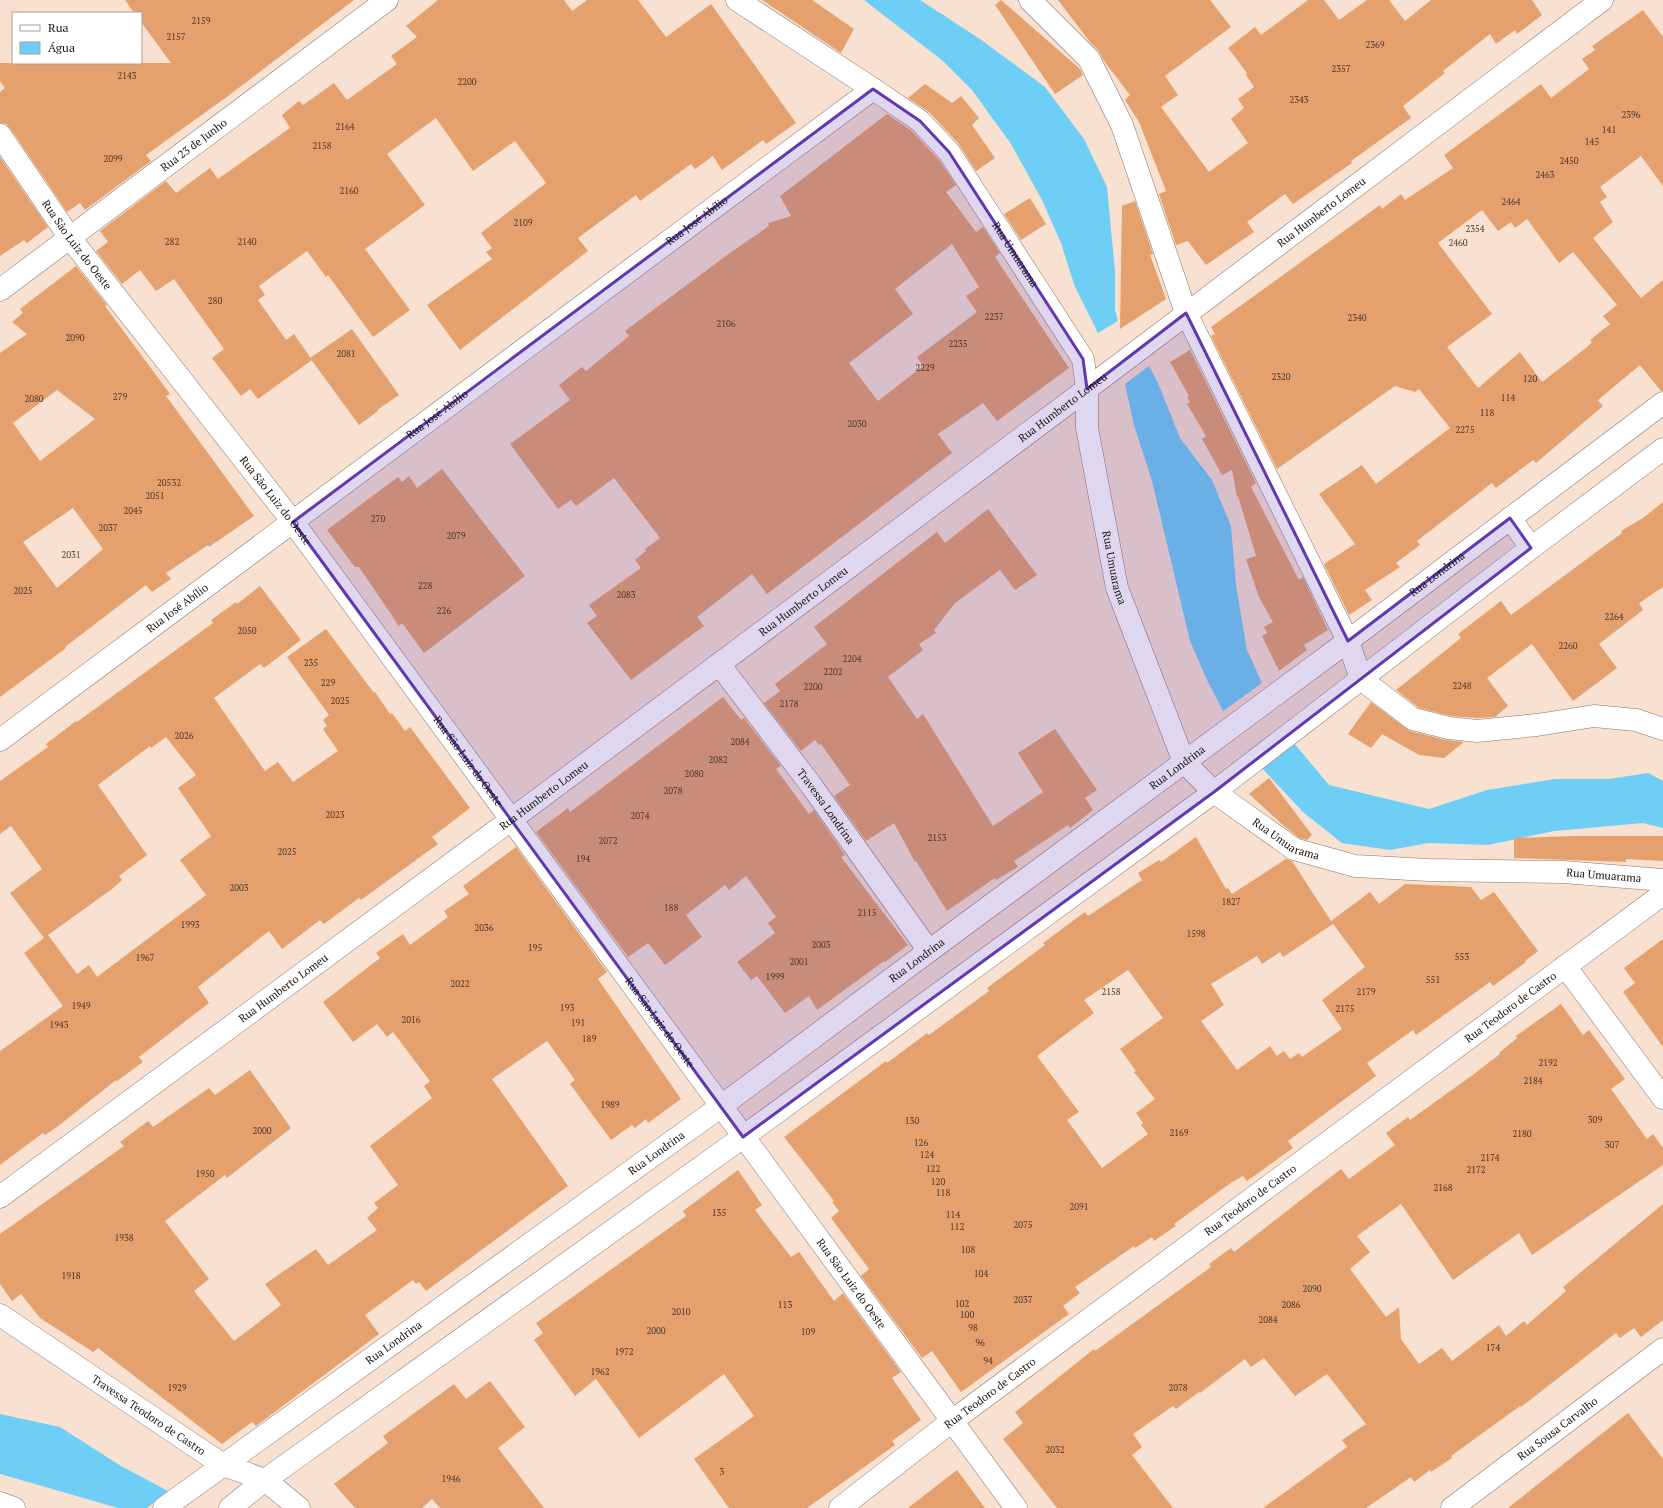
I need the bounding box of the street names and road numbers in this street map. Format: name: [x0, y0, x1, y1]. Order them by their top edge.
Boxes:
street label: Rua 23 de Junho: [158, 115, 230, 174]
street label: Rua Humberto Lomeu: [1274, 174, 1369, 250]
street label: Rua José Abílio: [663, 193, 730, 248]
street label: Rua São Luiz do Oeste: [39, 197, 115, 293]
street label: Rua Umuarama: [989, 219, 1042, 290]
street label: Rua Humberto Lomeu: [1015, 369, 1110, 445]
street label: Rua José Abílio: [403, 387, 471, 442]
street label: Rua São Luiz do Oeste: [237, 453, 315, 548]
street label: Rua Umuarama: [1099, 530, 1130, 607]
street label: Rua Londrina: [1406, 548, 1468, 599]
street label: Rua Humberto Lomeu: [756, 563, 851, 639]
street label: Rua José Abílio: [143, 580, 211, 636]
street label: Rua São Luiz do Oeste: [431, 713, 506, 809]
street label: Rua Londrina: [1146, 742, 1208, 793]
street label: Rua Humberto Lomeu: [496, 757, 592, 833]
street label: Travessa Londrina: [794, 766, 858, 847]
street label: Rua Umuarama: [1250, 815, 1321, 863]
street label: Rua Umuarama: [1566, 865, 1642, 885]
street label: Rua Londrina: [886, 935, 948, 986]
street label: Rua Humberto Lomeu: [236, 950, 331, 1026]
street label: Rua Teodoro de Castro: [1462, 968, 1559, 1046]
street label: Rua São Luiz do Oeste: [622, 974, 698, 1071]
street label: Rua Londrina: [625, 1128, 688, 1178]
street label: Rua Teodoro de Castro: [1202, 1161, 1299, 1239]
street label: Rua São Luiz do Oeste: [814, 1236, 889, 1332]
street label: Rua Londrina: [363, 1317, 425, 1367]
street label: Rua Teodoro de Castro: [941, 1354, 1039, 1432]
street label: Travessa Teodoro de Castro: [89, 1372, 208, 1458]
street label: Rua Sousa Carvalho: [1514, 1394, 1600, 1463]

